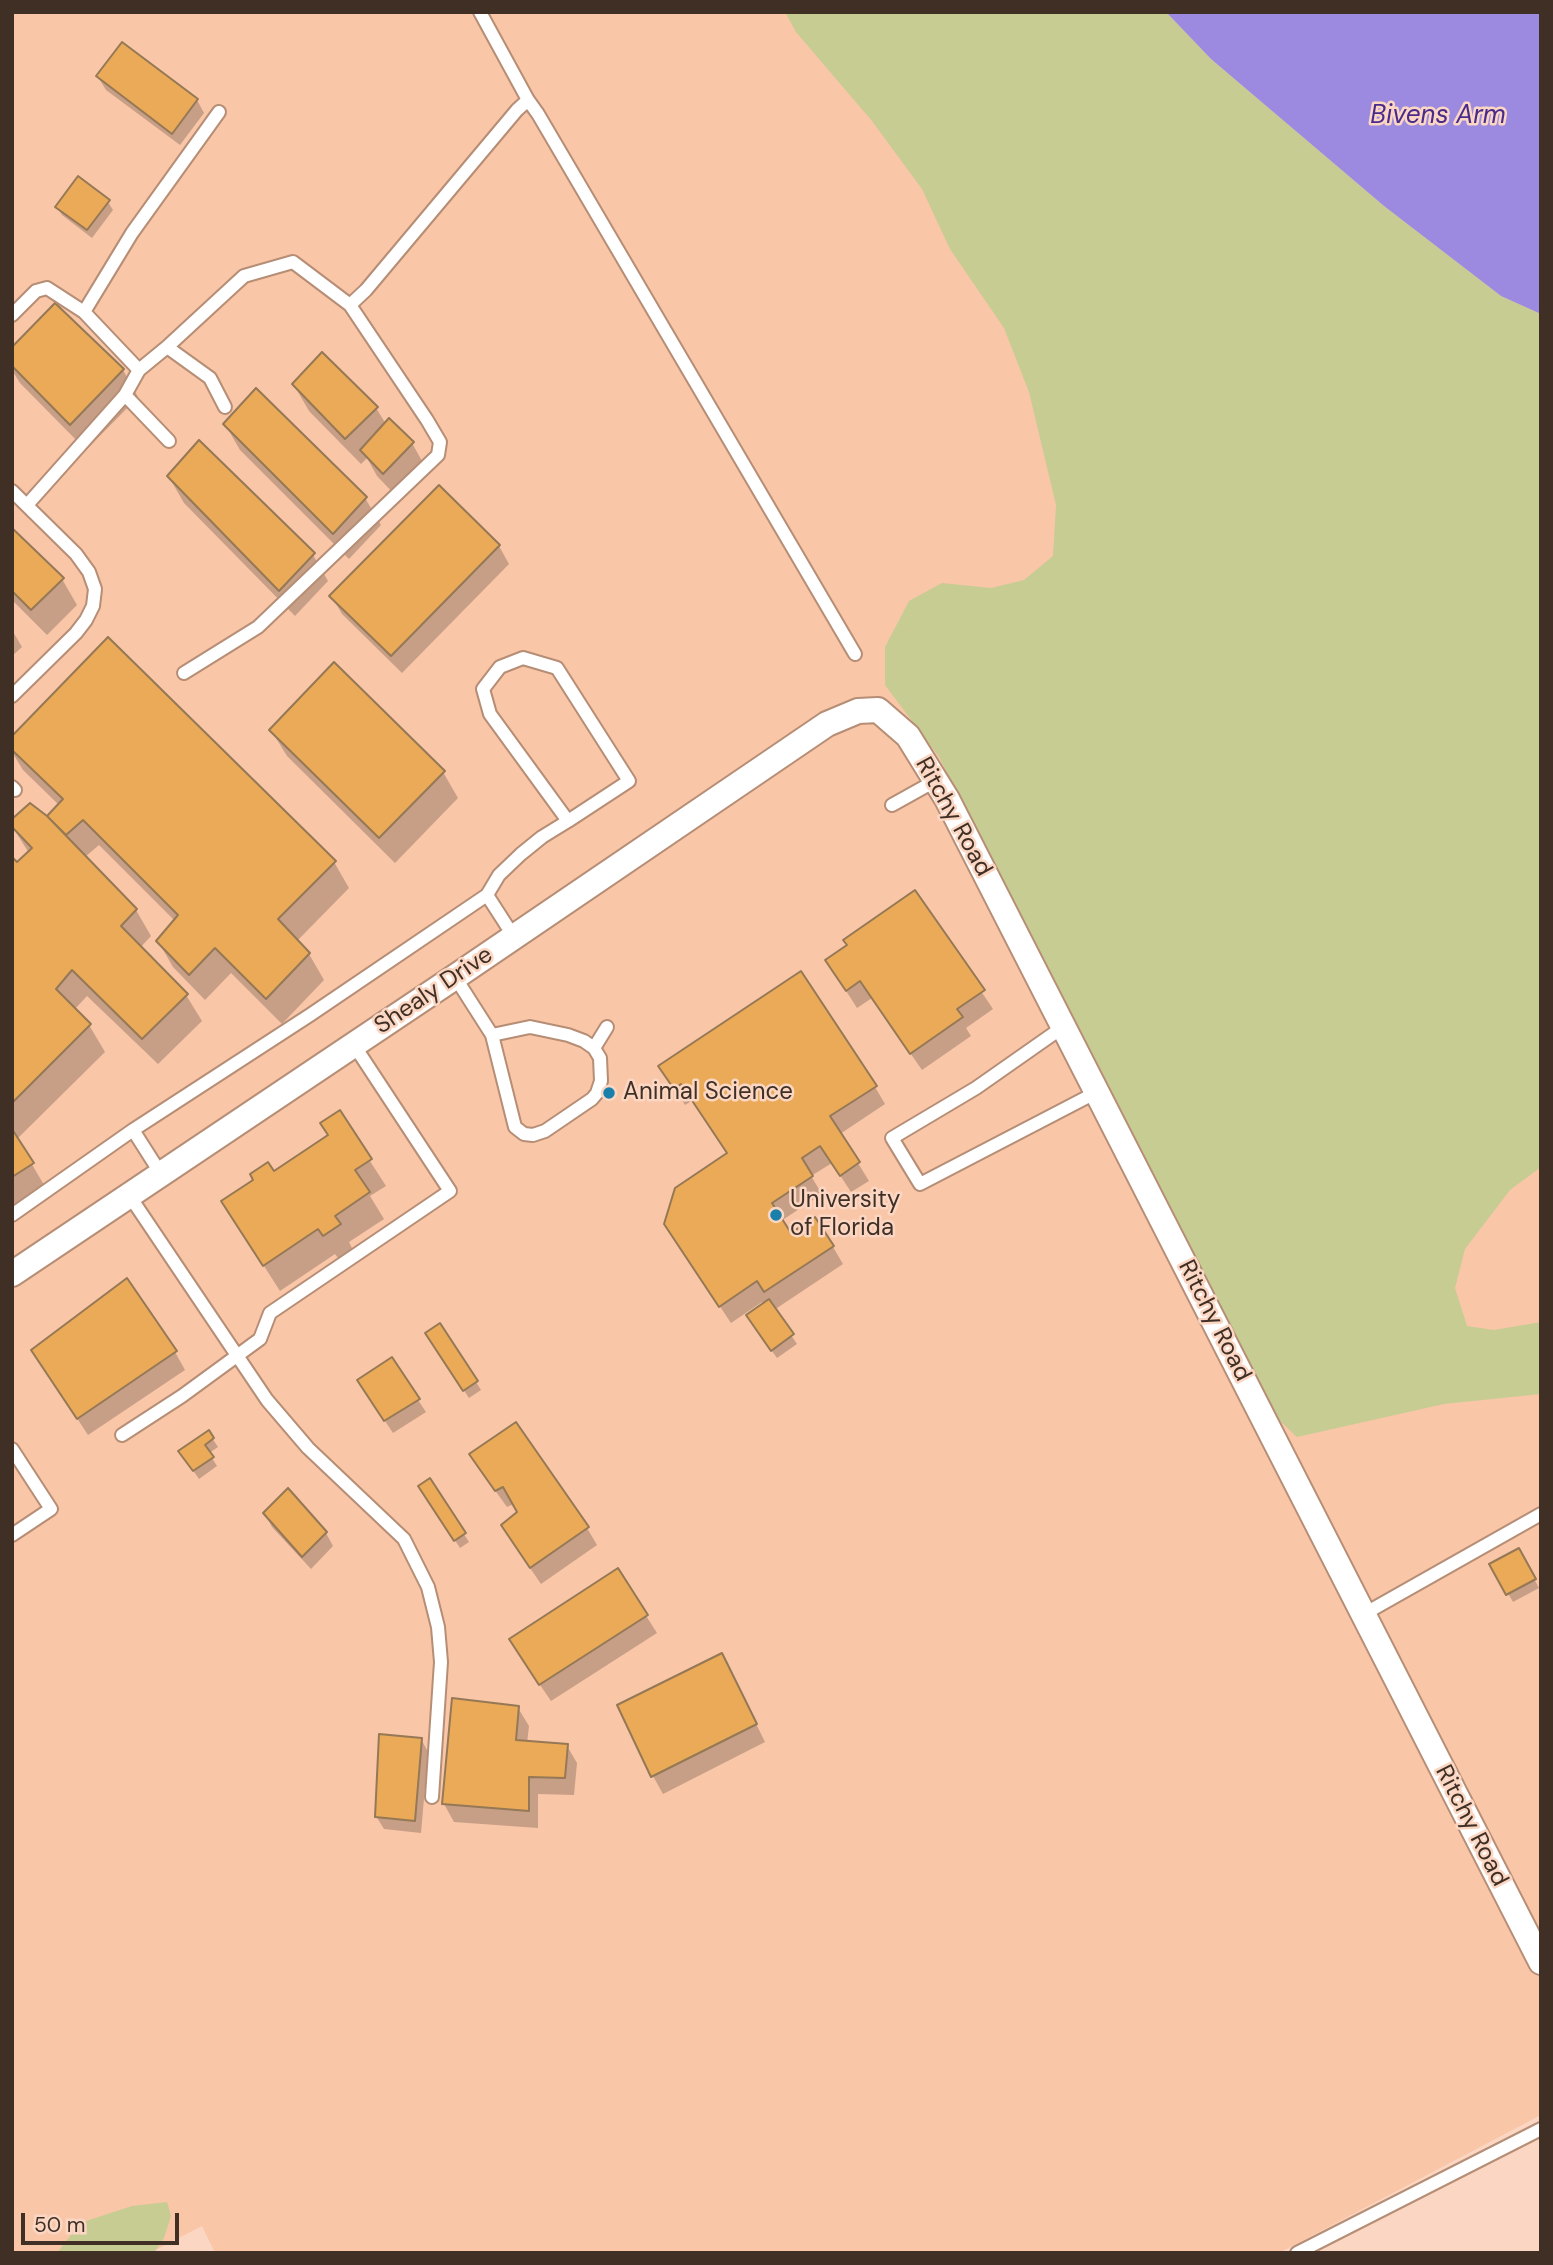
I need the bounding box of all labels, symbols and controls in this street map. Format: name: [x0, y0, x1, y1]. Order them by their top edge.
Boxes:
water label: Bivens Arm: [1370, 100, 1506, 132]
street label: Ritchy Road: [908, 752, 998, 882]
street label: Shealy Drive: [369, 941, 499, 1041]
place label: Animal Science: [623, 1079, 793, 1107]
marker: Animal Science: [601, 1085, 617, 1101]
place label: University of Florida: [790, 1187, 900, 1243]
marker: University of Florida: [768, 1207, 784, 1223]
street label: Ritchy Road: [1171, 1256, 1257, 1386]
street label: Ritchy Road: [1428, 1761, 1514, 1891]
scale bar: [24, 2198, 182, 2242]
text: 50 m: [34, 2211, 85, 2239]

